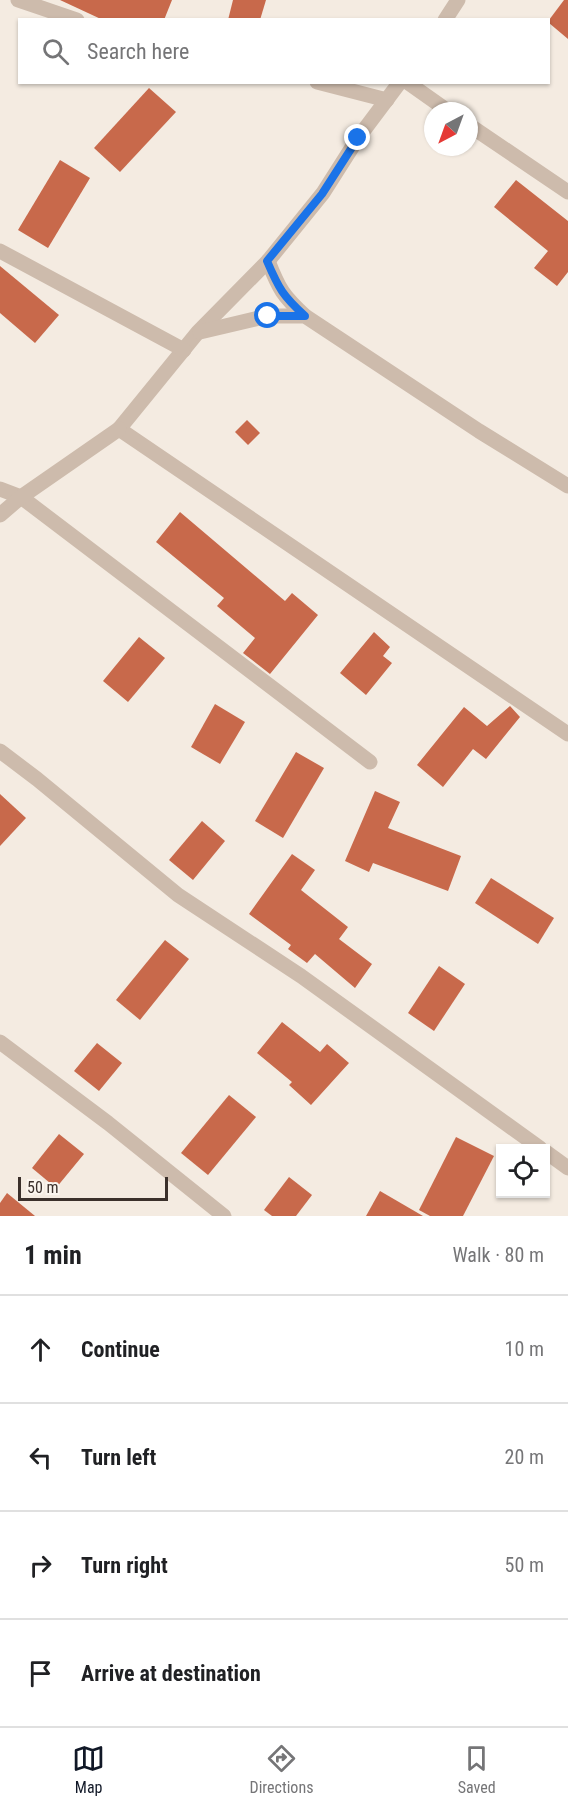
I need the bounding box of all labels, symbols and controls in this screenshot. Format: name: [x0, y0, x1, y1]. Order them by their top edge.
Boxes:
search box: [18, 18, 550, 84]
icon: search: [39, 35, 72, 68]
text: Search here: [87, 39, 189, 64]
north arrow: [424, 102, 478, 156]
route end: [344, 124, 370, 150]
route start: [254, 302, 280, 328]
map controls: [496, 1144, 550, 1198]
button: locate: [496, 1144, 550, 1198]
scale bar: [18, 1174, 168, 1202]
text: 50 m: [27, 1178, 59, 1197]
text: 1 min: [24, 1240, 82, 1270]
text: Walk · 80 m: [452, 1243, 544, 1267]
icon: ahead: [24, 1333, 57, 1366]
text: Continue: [81, 1337, 160, 1362]
text: 10 m: [505, 1337, 544, 1361]
icon: left: [24, 1441, 57, 1474]
text: Turn left: [81, 1445, 156, 1470]
text: 20 m: [505, 1445, 544, 1469]
icon: right: [24, 1549, 57, 1582]
text: Turn right: [81, 1553, 168, 1578]
text: 50 m: [505, 1553, 544, 1577]
icon: arrive: [24, 1657, 57, 1690]
text: Arrive at destination: [81, 1661, 261, 1686]
tab: Map: [72, 1742, 105, 1797]
tab: Directions: [250, 1742, 313, 1797]
tab: Saved: [458, 1742, 496, 1797]

